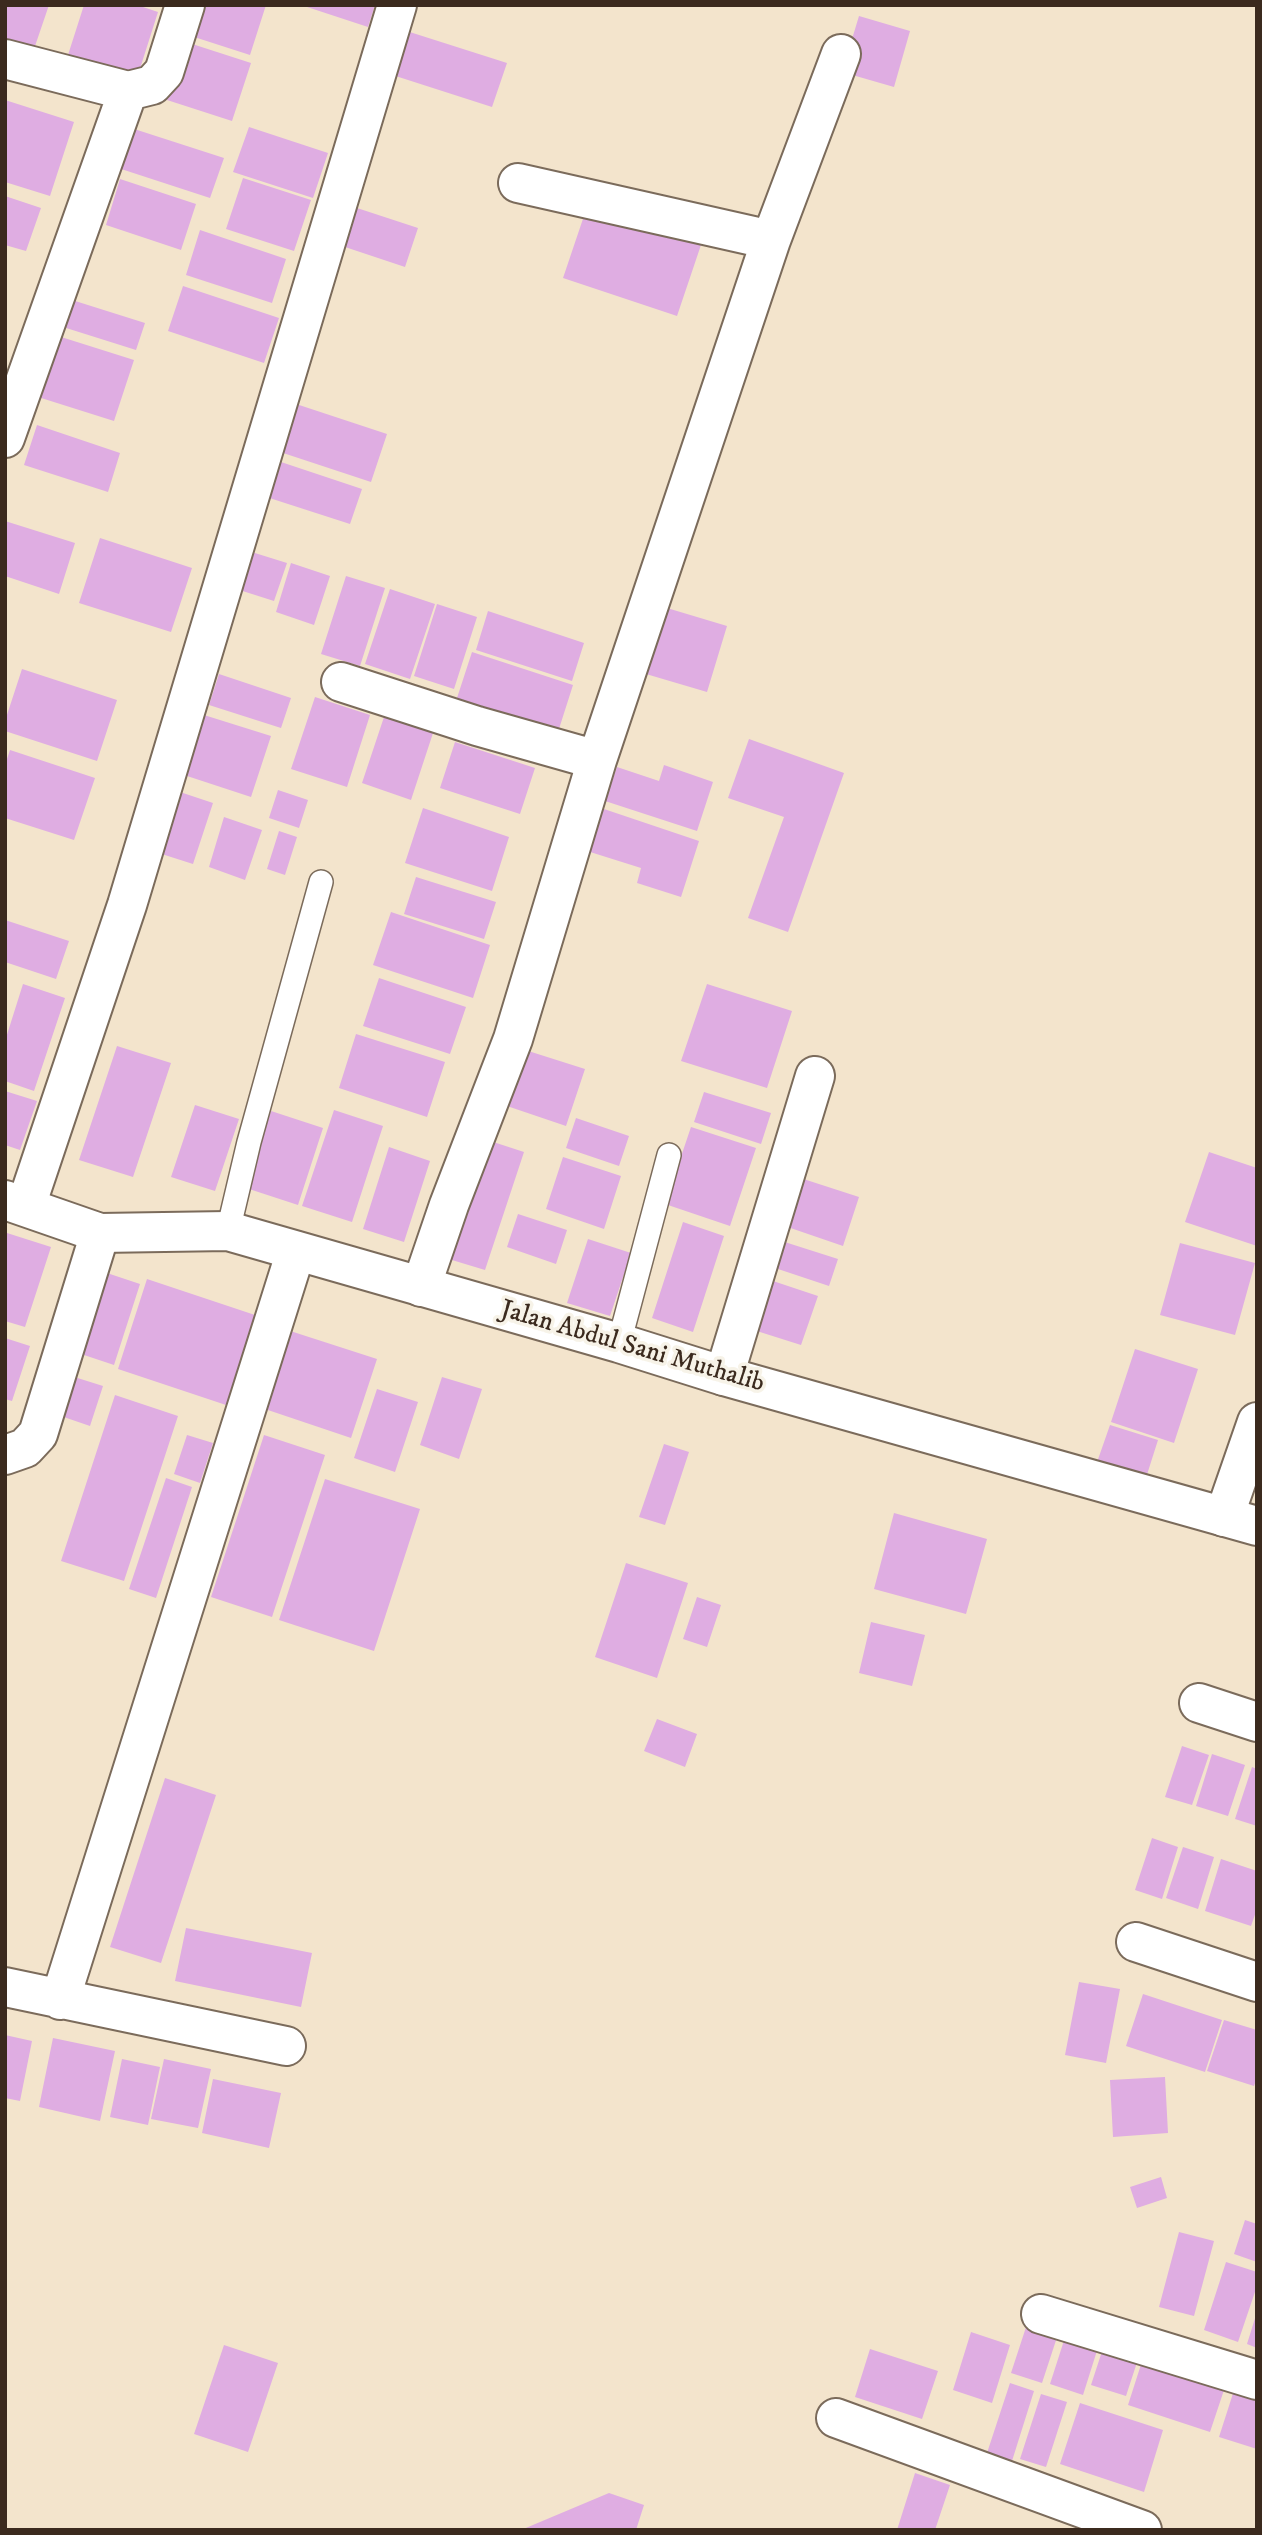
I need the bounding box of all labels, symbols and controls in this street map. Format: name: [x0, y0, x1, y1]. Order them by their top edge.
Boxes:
street label: Jalan Abdul Sani Muthalib: [497, 1295, 767, 1401]

